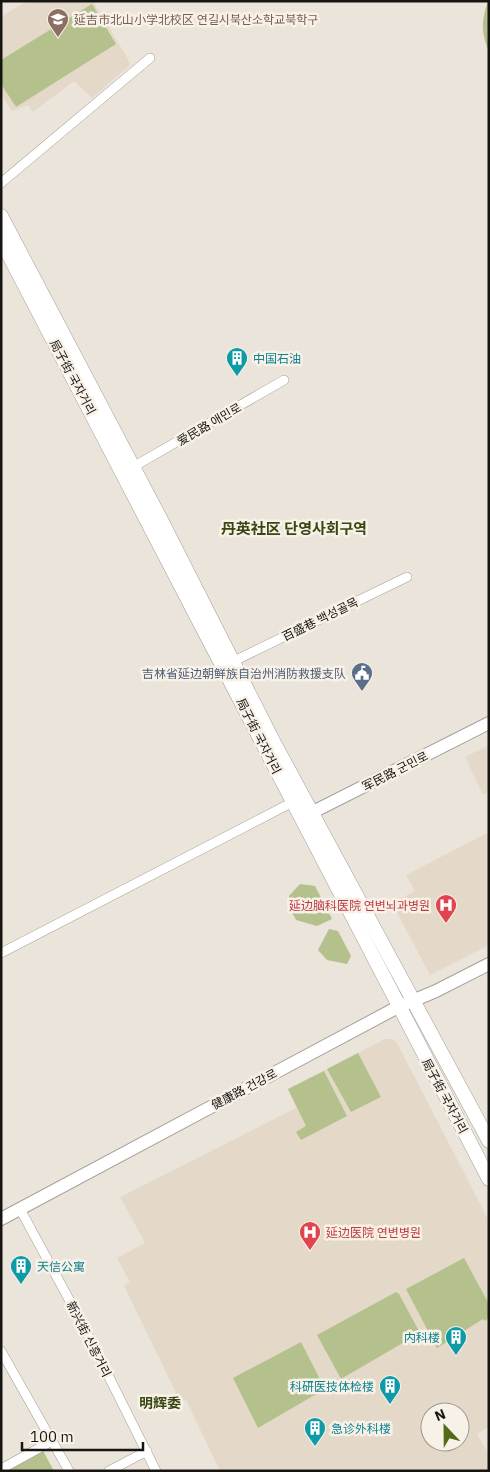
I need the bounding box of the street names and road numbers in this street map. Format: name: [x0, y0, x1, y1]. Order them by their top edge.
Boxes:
street label: 局子街 국자거리: [47, 337, 99, 417]
street label: 爱民路 애민로: [174, 400, 244, 448]
street label: 百盛巷 백성골목: [279, 594, 361, 644]
street label: 局子街 국자거리: [233, 696, 285, 776]
street label: 军民路 군민로: [360, 748, 430, 794]
street label: 局子街 국자거리: [419, 1056, 471, 1136]
street label: 健康路 건강로: [209, 1065, 279, 1113]
street label: 新兴街 신흥거리: [63, 1299, 115, 1379]

